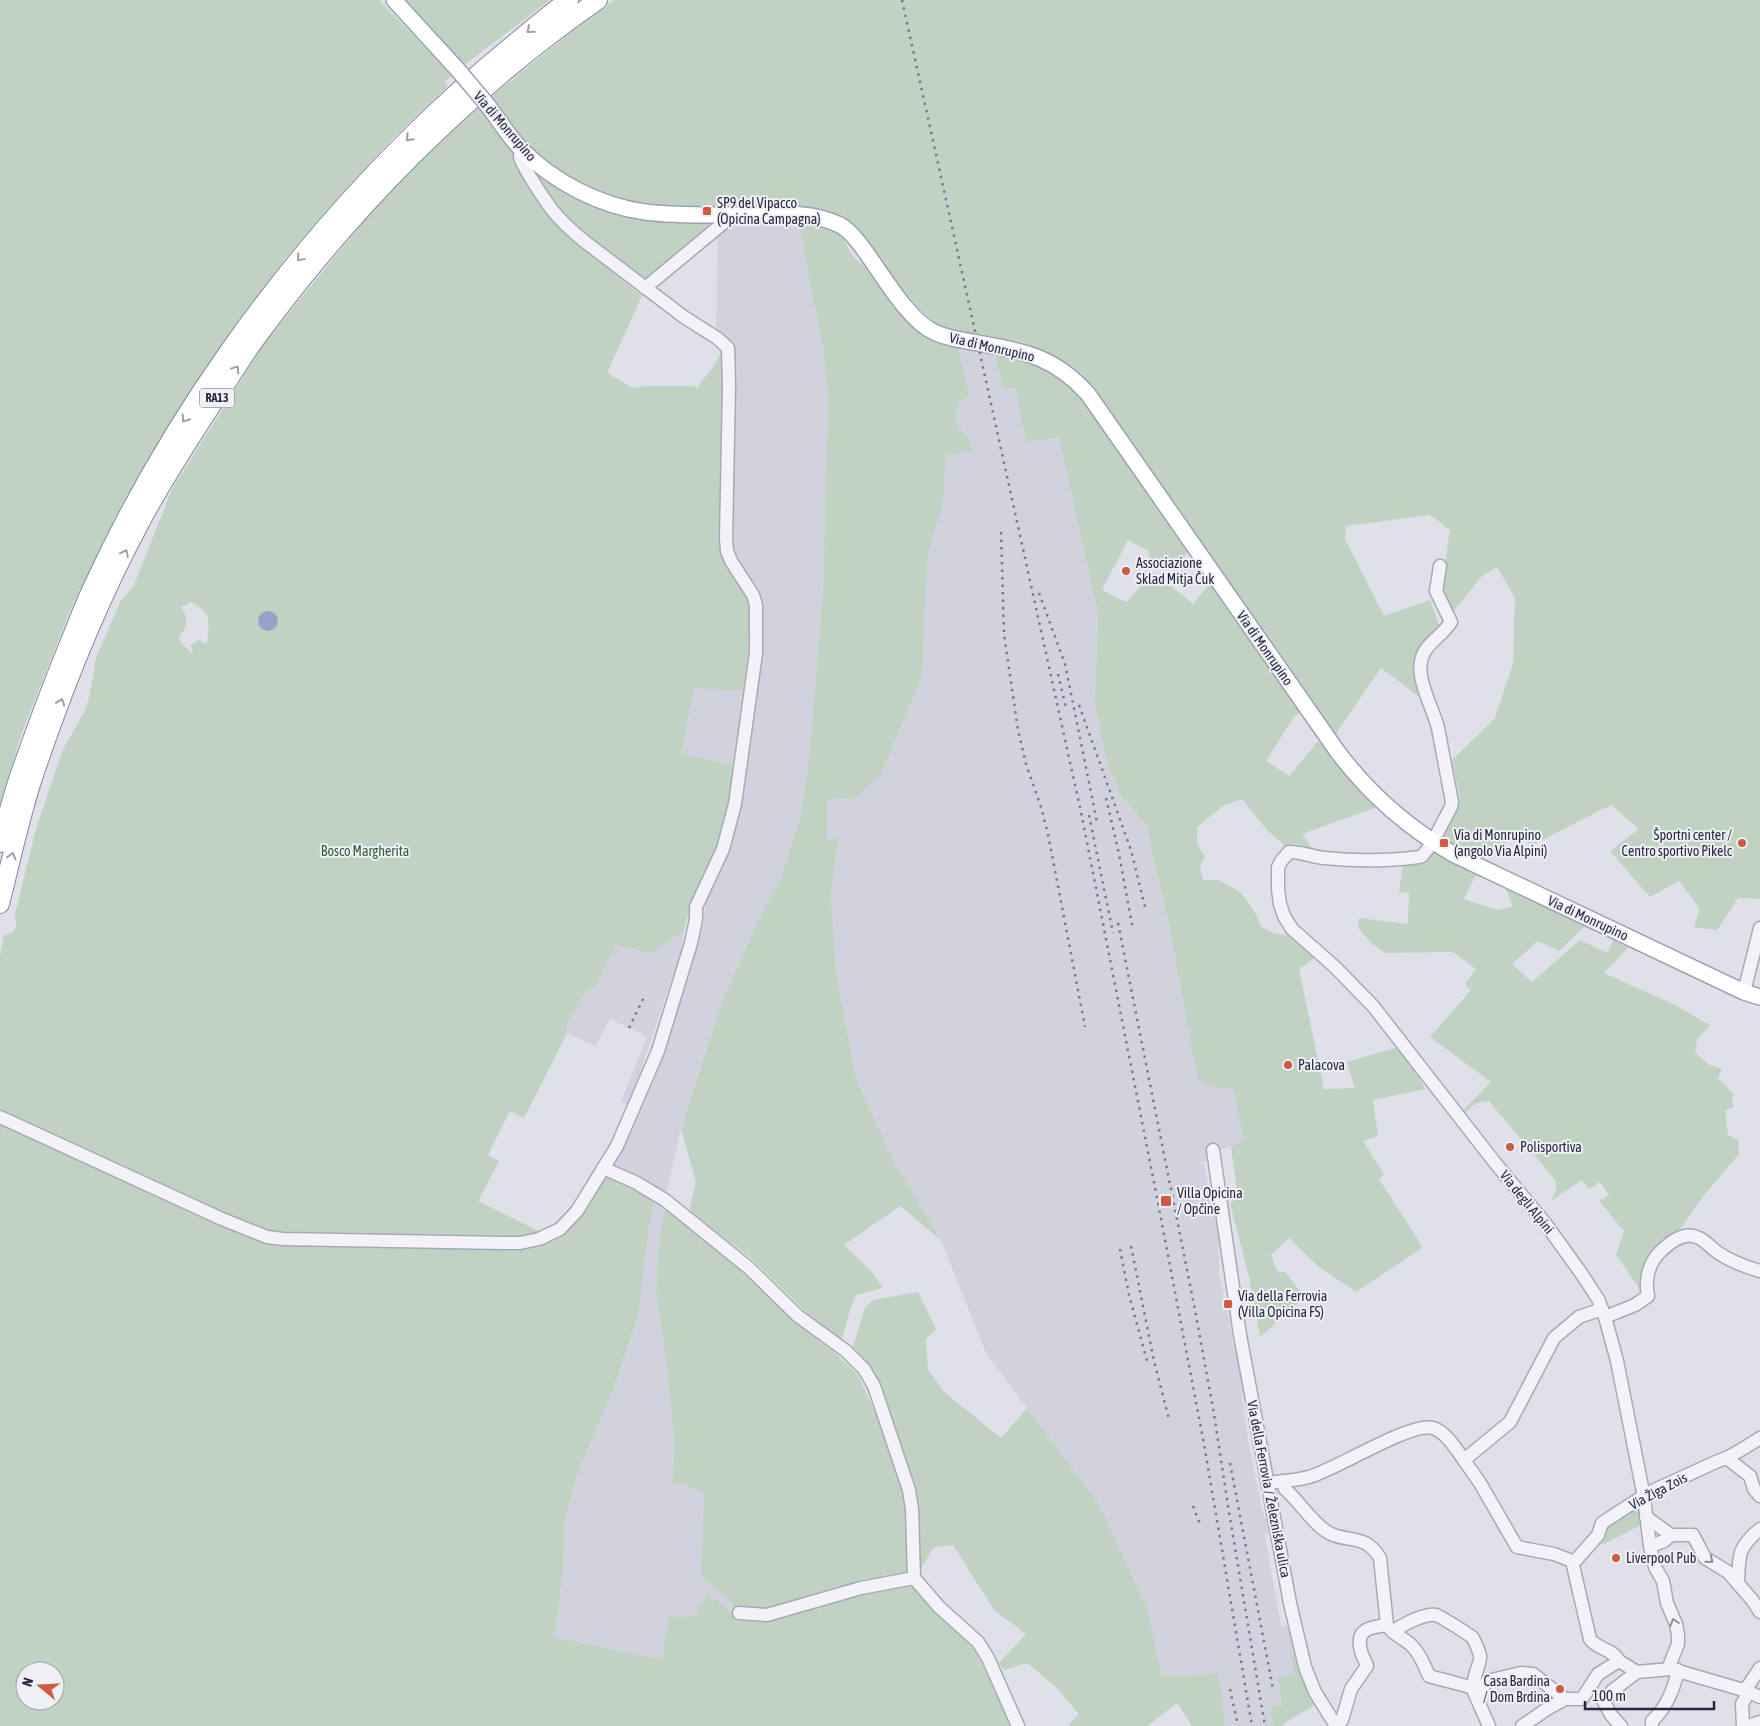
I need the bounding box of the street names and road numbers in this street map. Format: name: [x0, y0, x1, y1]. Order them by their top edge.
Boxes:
street label: Via di Monrupino: [470, 88, 540, 164]
street label: Via di Monrupino: [948, 329, 1036, 365]
road number: RA13: [200, 388, 234, 408]
street label: Via di Monrupino: [1233, 608, 1297, 688]
street label: Via di Monrupino: [1545, 892, 1631, 944]
street label: Via degli Alpini: [1497, 1167, 1557, 1237]
street label: Via della Ferrovia / Železniška ulica: [1244, 1399, 1294, 1579]
street label: Via Žiga Zois: [1626, 1469, 1690, 1513]

